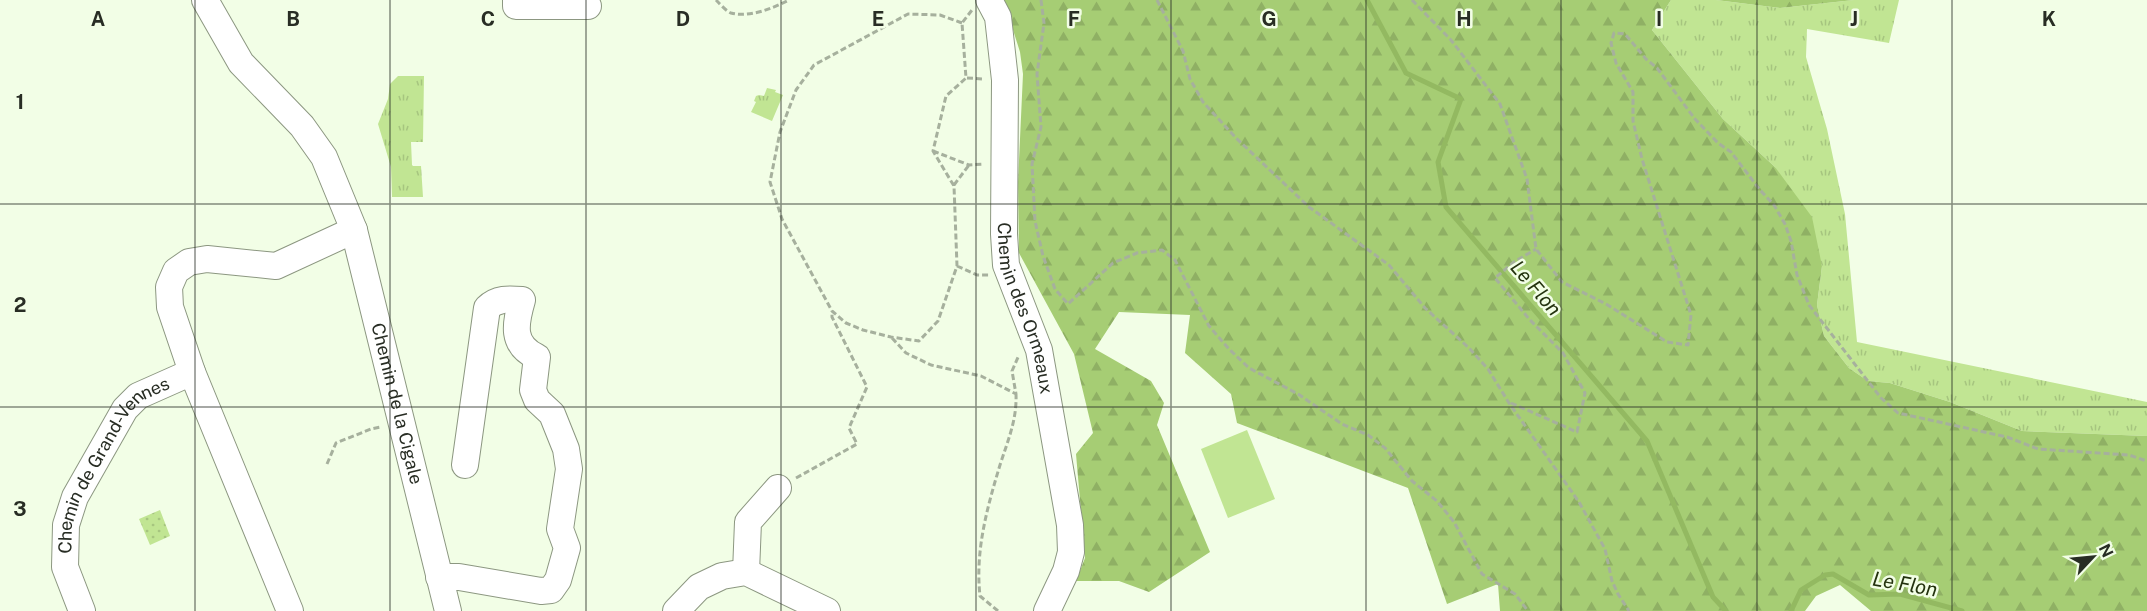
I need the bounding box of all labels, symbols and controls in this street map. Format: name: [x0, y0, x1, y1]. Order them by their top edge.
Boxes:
text: A: [91, 7, 105, 31]
text: B: [286, 7, 300, 31]
text: C: [481, 7, 495, 31]
text: D: [676, 7, 690, 31]
text: E: [872, 7, 884, 31]
text: F: [1068, 7, 1080, 31]
text: G: [1261, 7, 1277, 31]
text: H: [1456, 7, 1472, 31]
text: I: [1656, 7, 1662, 31]
text: J: [1850, 7, 1858, 31]
text: K: [2042, 7, 2056, 31]
text: 1: [16, 90, 24, 114]
street label: Chemin des Ormeaux: [994, 222, 1058, 395]
water label: Le Flon: [1506, 255, 1566, 321]
text: 2: [14, 293, 26, 317]
street label: Chemin de la Cigale: [367, 321, 427, 486]
street label: Chemin de Grand-Vennes: [54, 372, 172, 554]
text: 3: [13, 497, 27, 521]
north arrow: [2063, 527, 2123, 587]
text: N: [2095, 541, 2117, 560]
water label: Le Flon: [1871, 567, 1939, 601]

